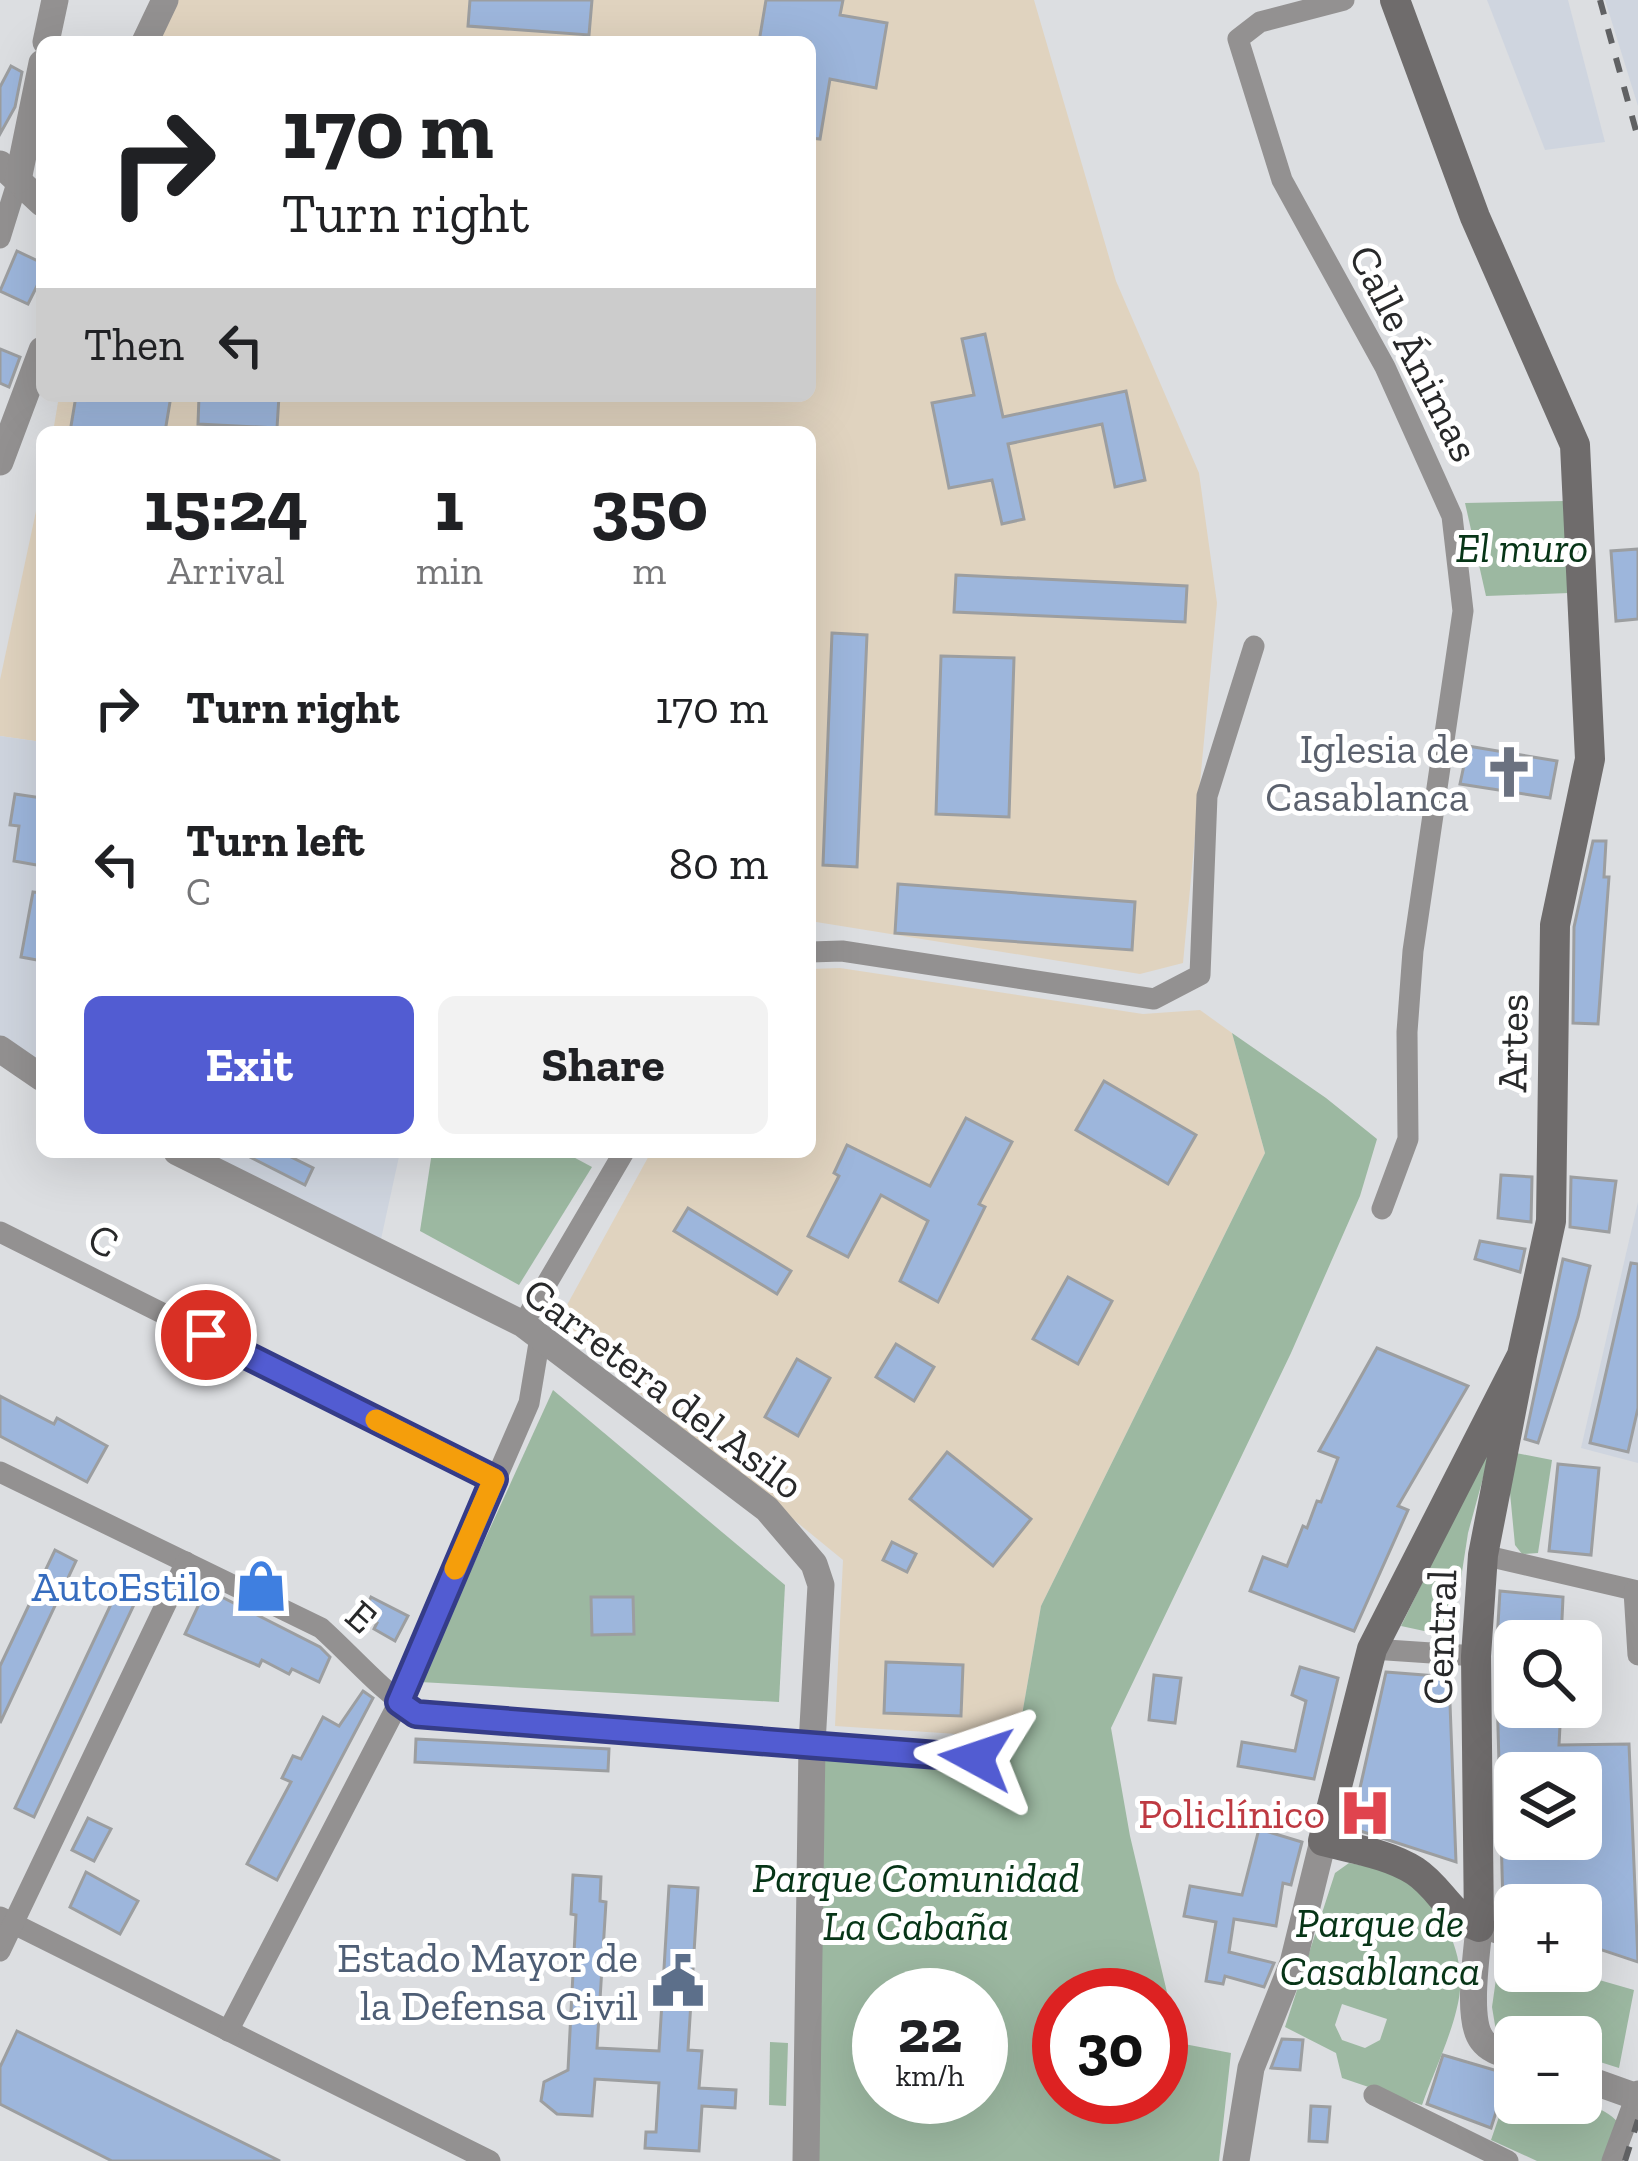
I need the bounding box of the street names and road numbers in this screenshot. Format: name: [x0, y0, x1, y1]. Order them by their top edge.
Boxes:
street label: Calle Ánimas: [1338, 237, 1491, 470]
street label: Artes: [1486, 993, 1539, 1093]
street label: C: [80, 1212, 127, 1269]
street label: Carretera del Asilo: [514, 1266, 814, 1510]
street label: Central: [1412, 1568, 1467, 1706]
street label: E: [336, 1589, 388, 1644]

